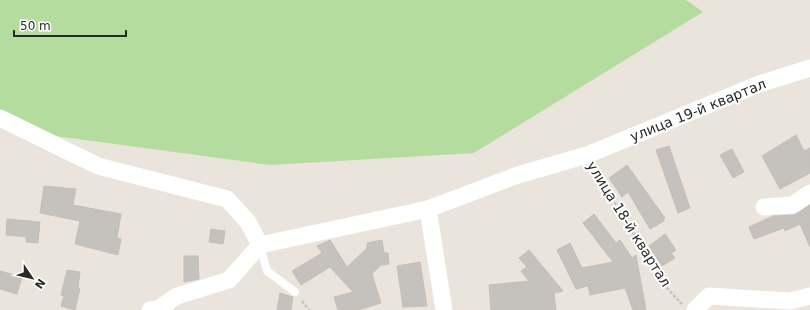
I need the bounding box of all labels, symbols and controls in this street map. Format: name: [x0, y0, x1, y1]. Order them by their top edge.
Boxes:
scale bar: [14, 12, 126, 38]
text: 50 m: [20, 19, 51, 33]
street label: улица 19-й квартал: [628, 75, 768, 145]
street label: улица 18-й квартал: [584, 158, 674, 290]
north arrow: [12, 258, 52, 298]
text: N: [32, 276, 48, 291]

